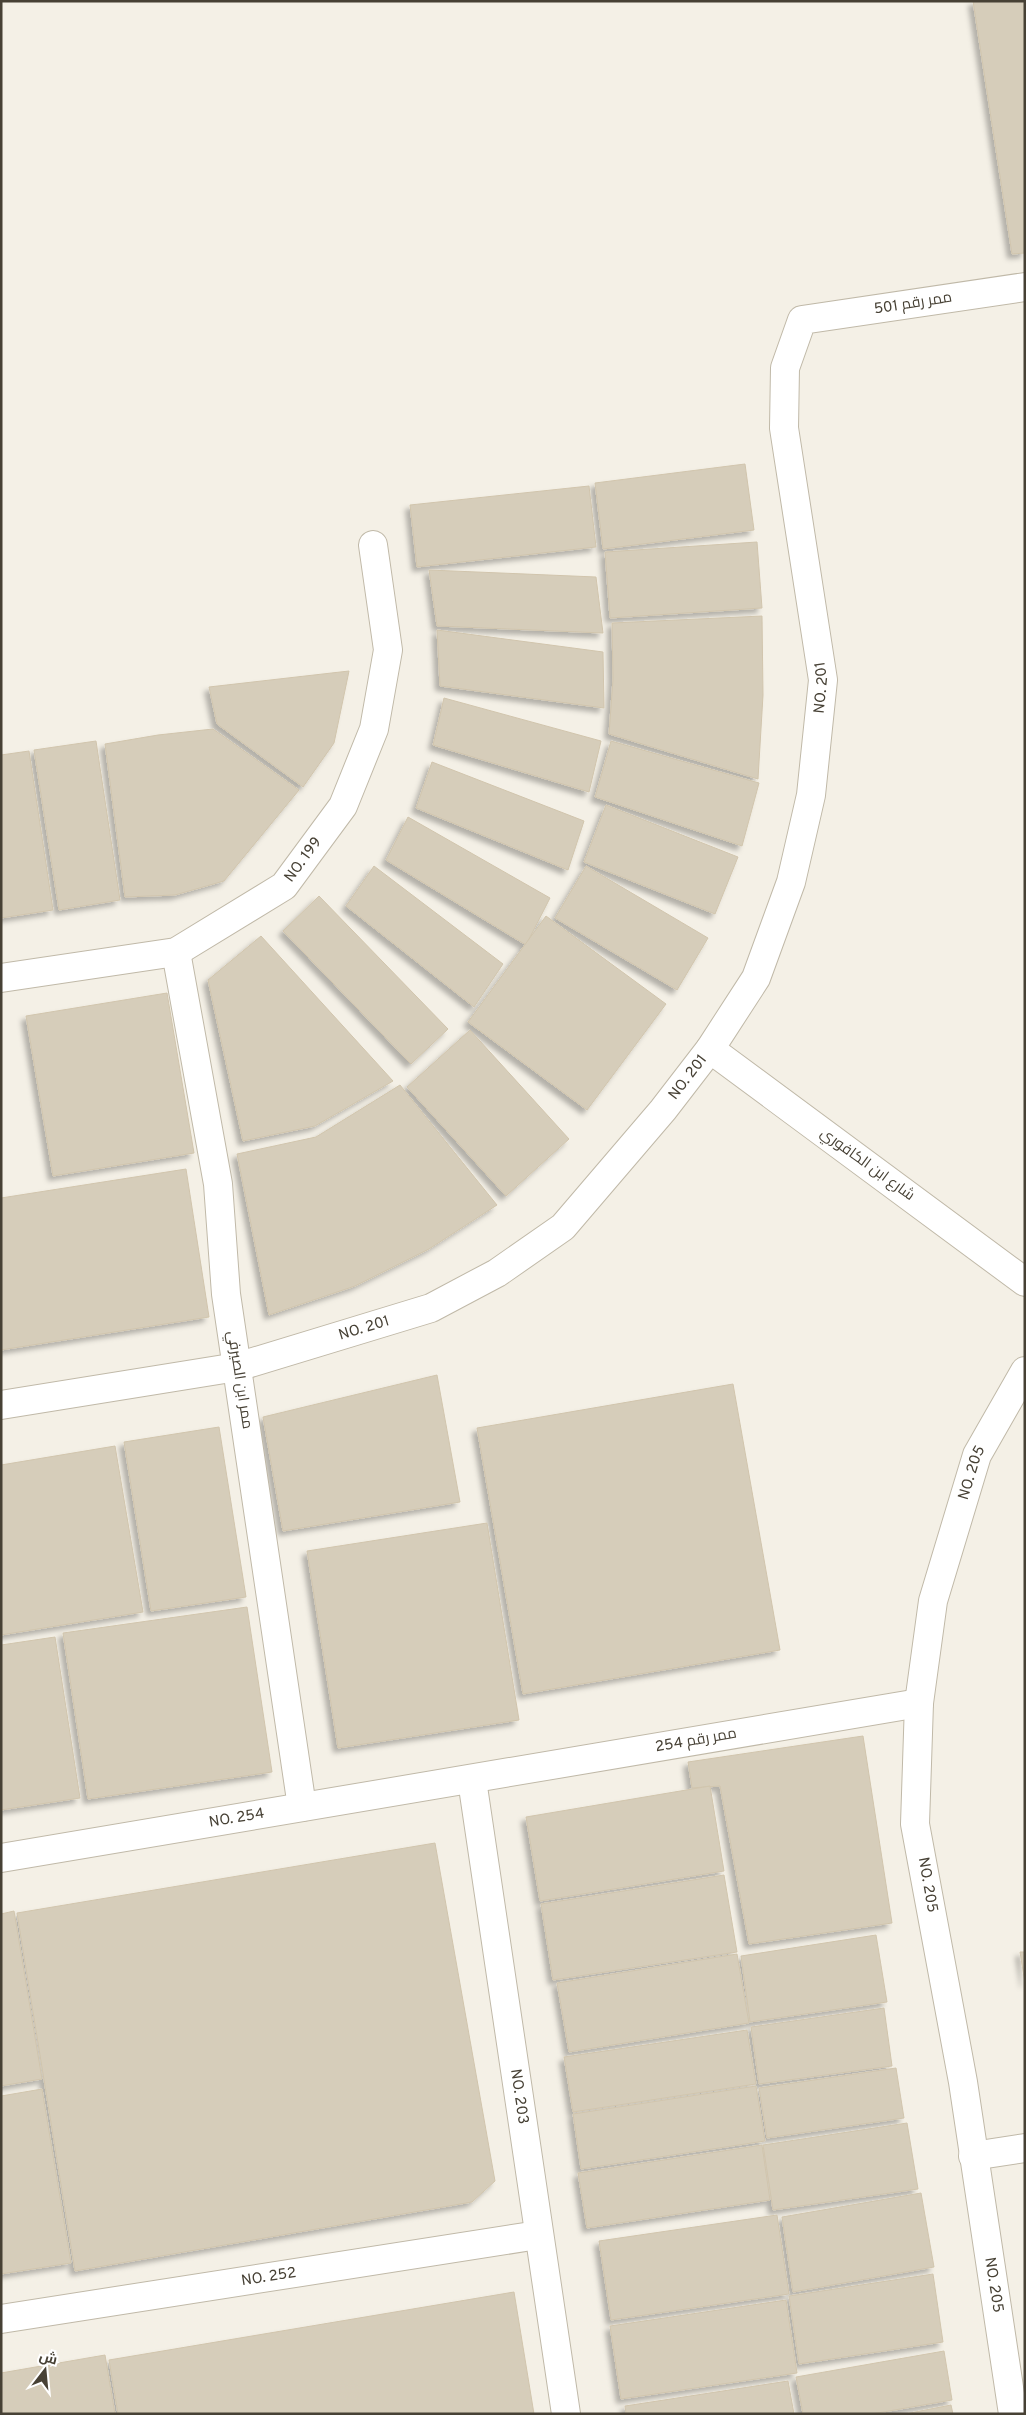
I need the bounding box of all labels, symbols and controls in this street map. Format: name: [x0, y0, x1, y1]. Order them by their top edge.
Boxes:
street label: ممر رقم 501: [873, 288, 953, 320]
street label: NO. 201: [810, 660, 833, 714]
street label: NO. 199: [280, 834, 326, 886]
street label: NO. 201: [665, 1051, 712, 1104]
street label: شارع ابن الكافوري: [815, 1124, 918, 1206]
street label: NO. 201: [336, 1312, 392, 1345]
street label: ممر ابن الصيرفي: [221, 1330, 256, 1431]
street label: NO. 205: [954, 1442, 990, 1502]
street label: ممر رقم 254: [654, 1724, 738, 1758]
street label: NO. 254: [207, 1804, 266, 1832]
street label: NO. 205: [913, 1856, 941, 1914]
street label: NO. 203: [505, 2068, 532, 2125]
street label: NO. 205: [979, 2256, 1007, 2314]
street label: NO. 252: [240, 2263, 298, 2291]
north arrow: [20, 2345, 70, 2395]
text: ش: [37, 2347, 59, 2370]

